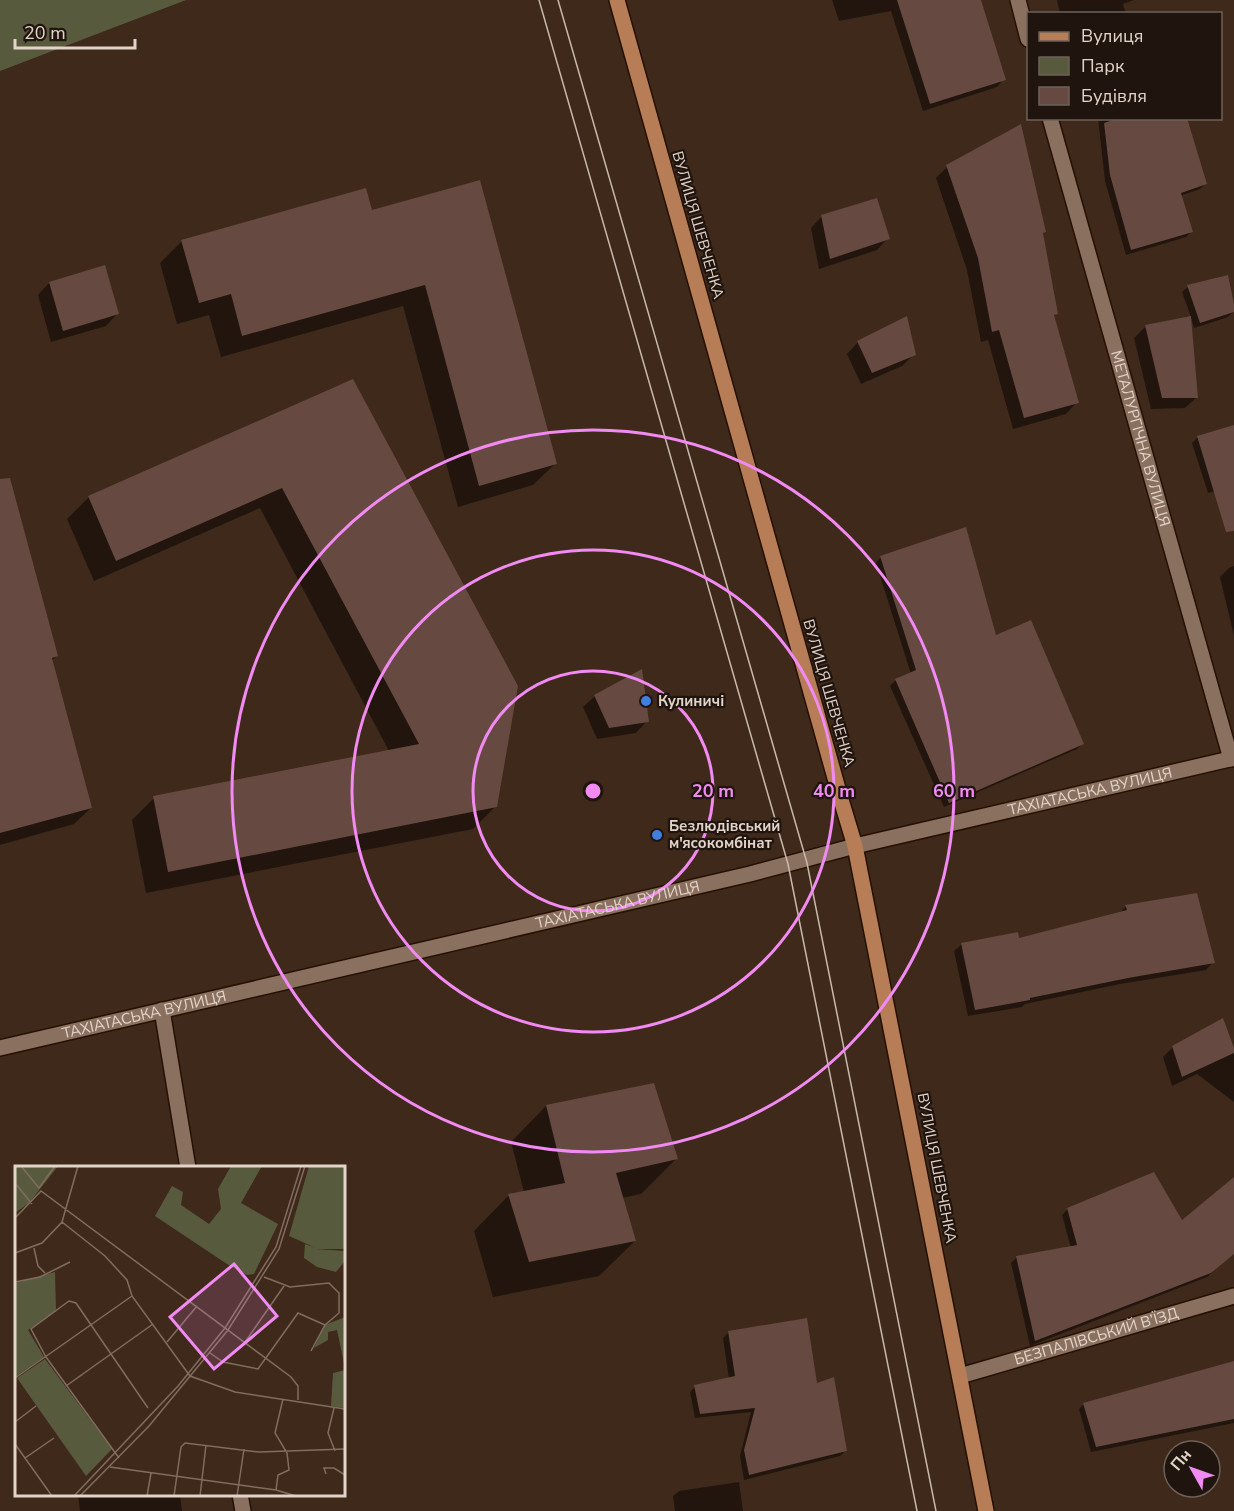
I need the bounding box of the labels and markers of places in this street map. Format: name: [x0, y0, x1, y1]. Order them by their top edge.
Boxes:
place label: Кулиничі: [658, 691, 724, 711]
marker: Кулиничі: [639, 694, 653, 708]
centre of rings: [583, 781, 603, 801]
place label: Безлюдівський м'ясокомбінат: [669, 816, 780, 853]
marker: Безлюдівський м'ясокомбінат: [650, 828, 664, 842]

